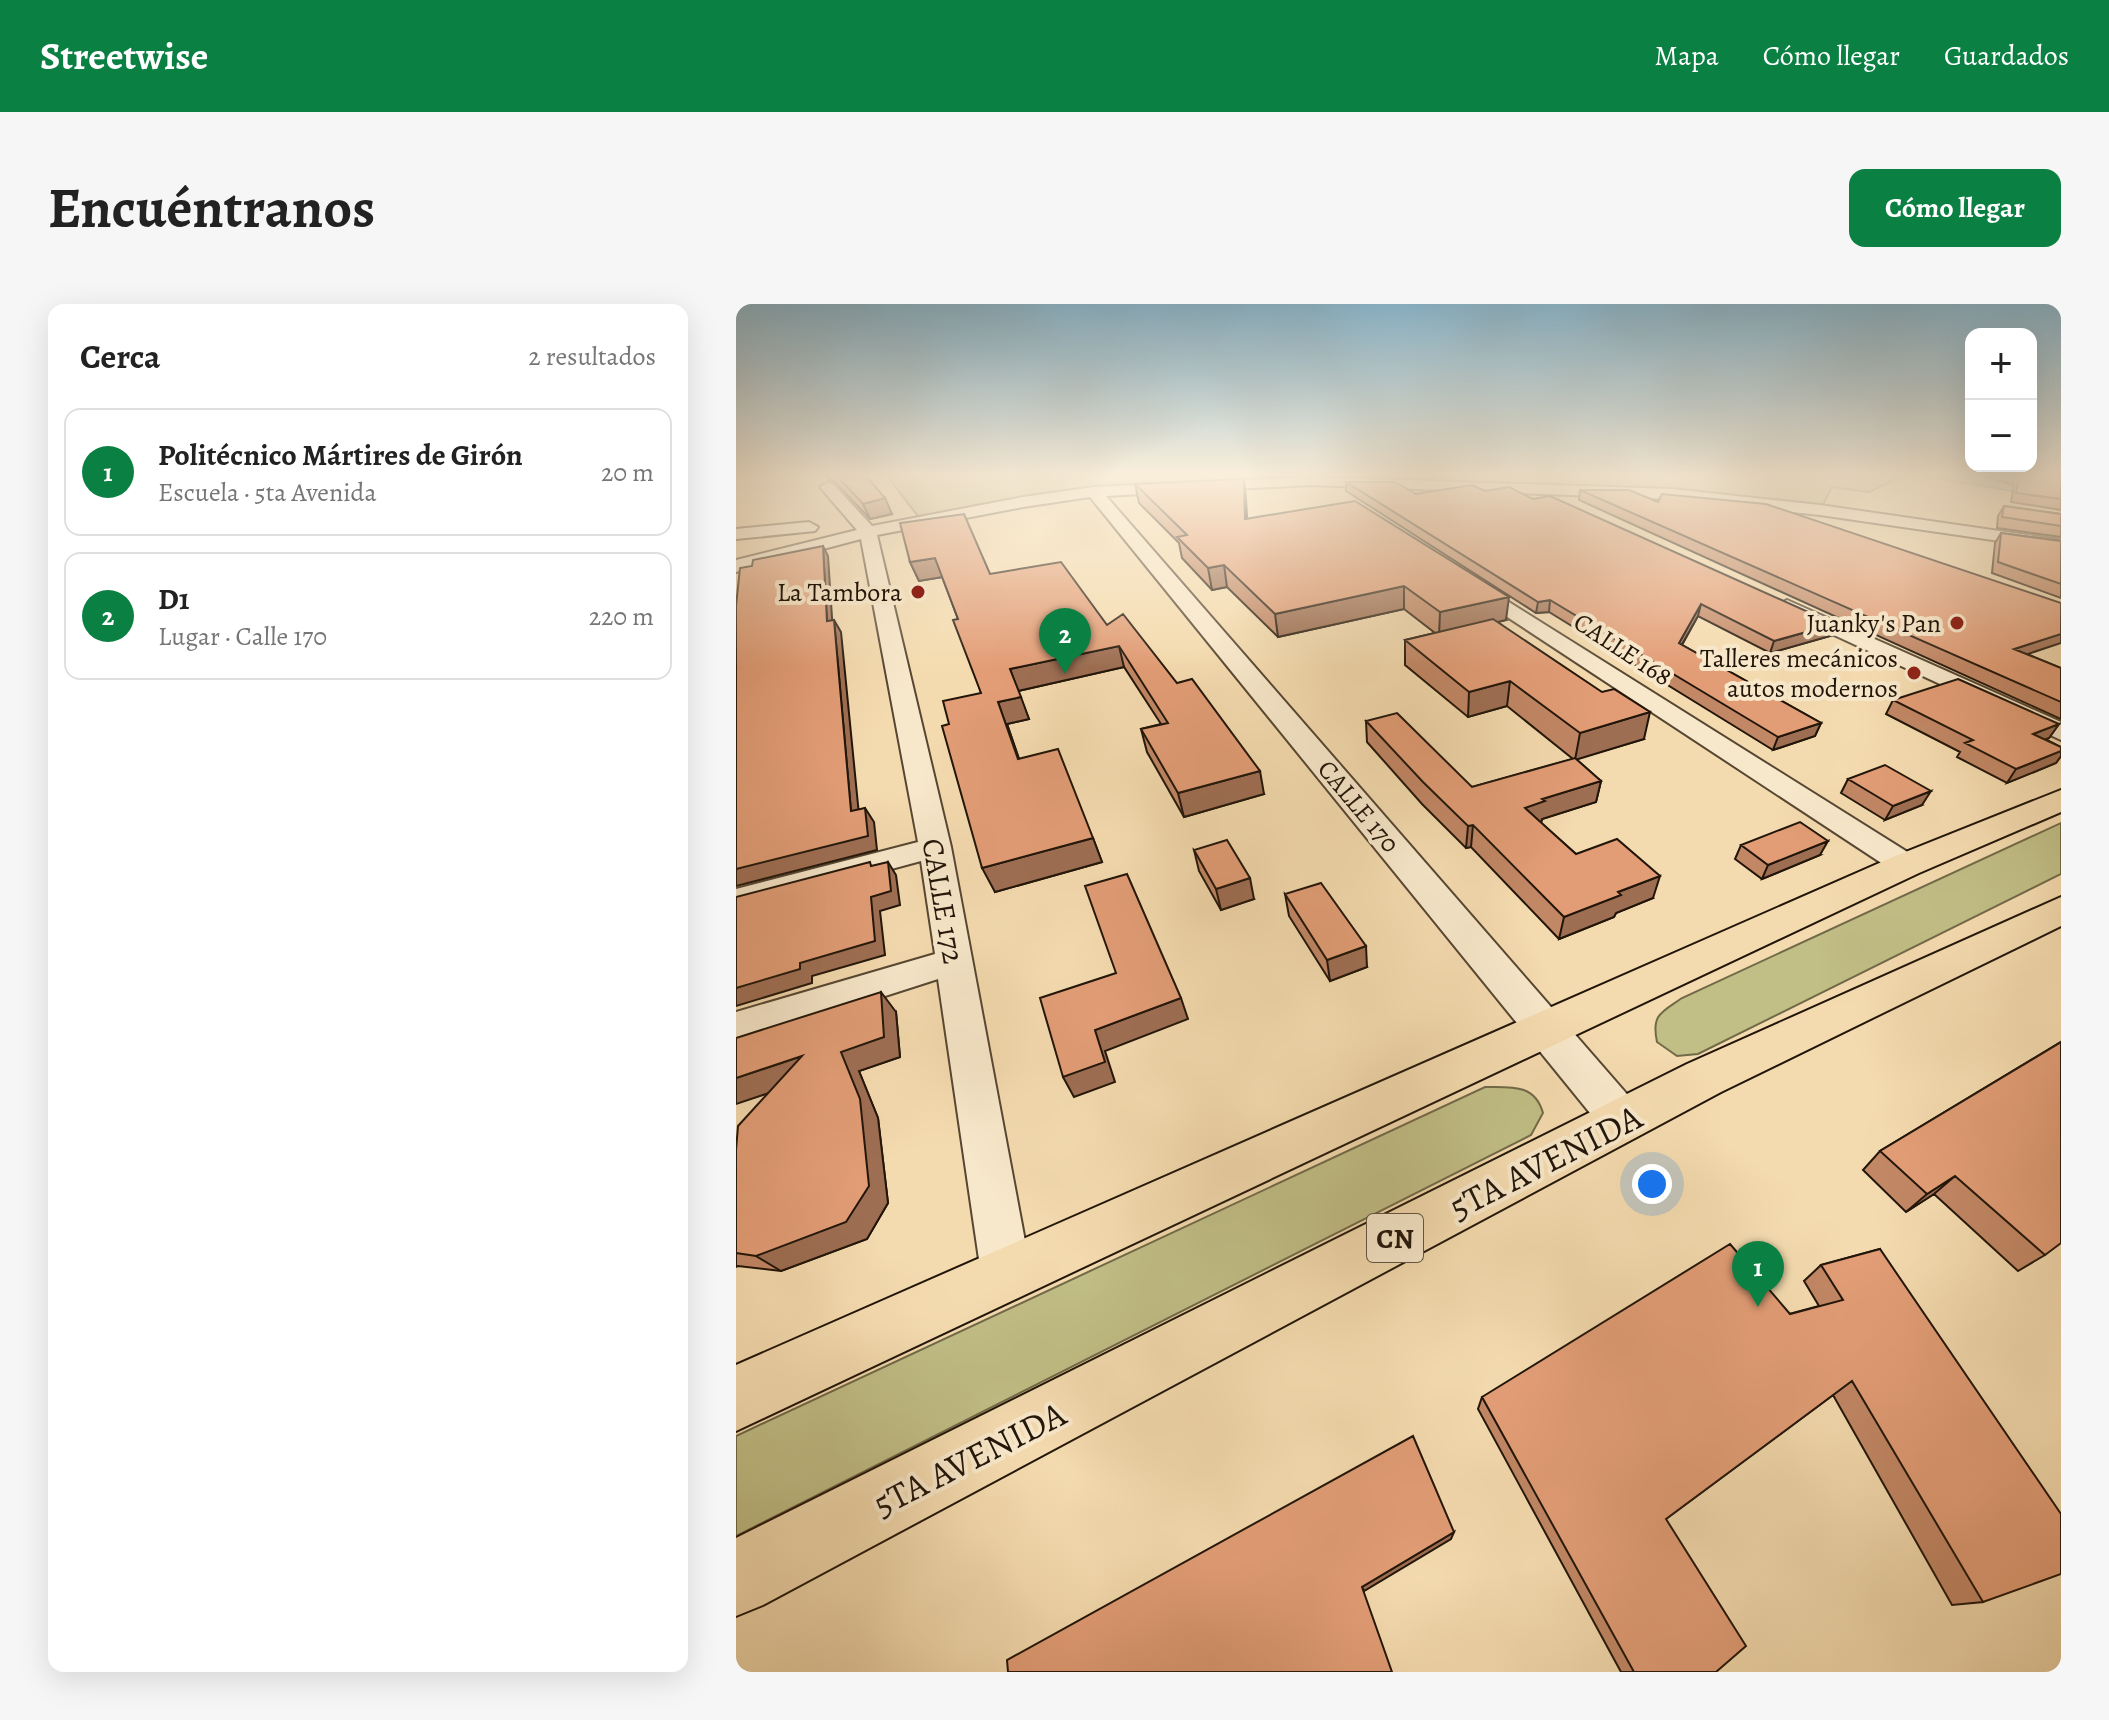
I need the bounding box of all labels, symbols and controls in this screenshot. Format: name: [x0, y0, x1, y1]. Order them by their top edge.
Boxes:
text: Streetwise: [40, 30, 208, 82]
text: Mapa: [1655, 37, 1719, 75]
text: Cómo llegar: [1763, 37, 1900, 75]
text: Guardados: [1944, 37, 2069, 75]
button: Cómo llegar: [1849, 169, 2061, 247]
text: Encuéntranos: [48, 170, 375, 246]
map controls: [1965, 328, 2037, 472]
button: +: [1965, 328, 2037, 400]
text: Cerca: [80, 333, 161, 380]
text: 2 resultados: [528, 339, 656, 374]
button: −: [1965, 400, 2037, 472]
text: Politécnico Mártires de Girón: [158, 435, 523, 475]
text: 1: [103, 455, 113, 490]
text: 20 m: [601, 455, 654, 490]
text: Escuela · 5ta Avenida: [158, 475, 377, 510]
place label: La Tambora: [777, 575, 902, 610]
text: D1: [158, 579, 190, 619]
marker: La Tambora: [909, 583, 927, 601]
text: 2: [102, 599, 114, 634]
text: 220 m: [589, 599, 654, 634]
street label: CALLE 168: [1567, 605, 1679, 694]
place label: Juanky's Pan: [1806, 606, 1941, 641]
pin: 2: [1039, 608, 1091, 674]
marker: Juanky's Pan: [1948, 614, 1966, 632]
text: Lugar · Calle 170: [158, 619, 327, 654]
place label: Talleres mecánicos autos modernos: [1700, 641, 1898, 706]
marker: Talleres mecánicos autos modernos: [1905, 664, 1923, 682]
street label: CALLE 170: [1310, 753, 1408, 860]
street label: CALLE 172: [912, 835, 974, 967]
street label: 5TA AVENIDA: [1441, 1092, 1651, 1231]
your location: [1632, 1164, 1672, 1204]
road number: CN: [1367, 1214, 1423, 1262]
pin: 1: [1732, 1241, 1784, 1307]
street label: 5TA AVENIDA: [865, 1389, 1075, 1528]

